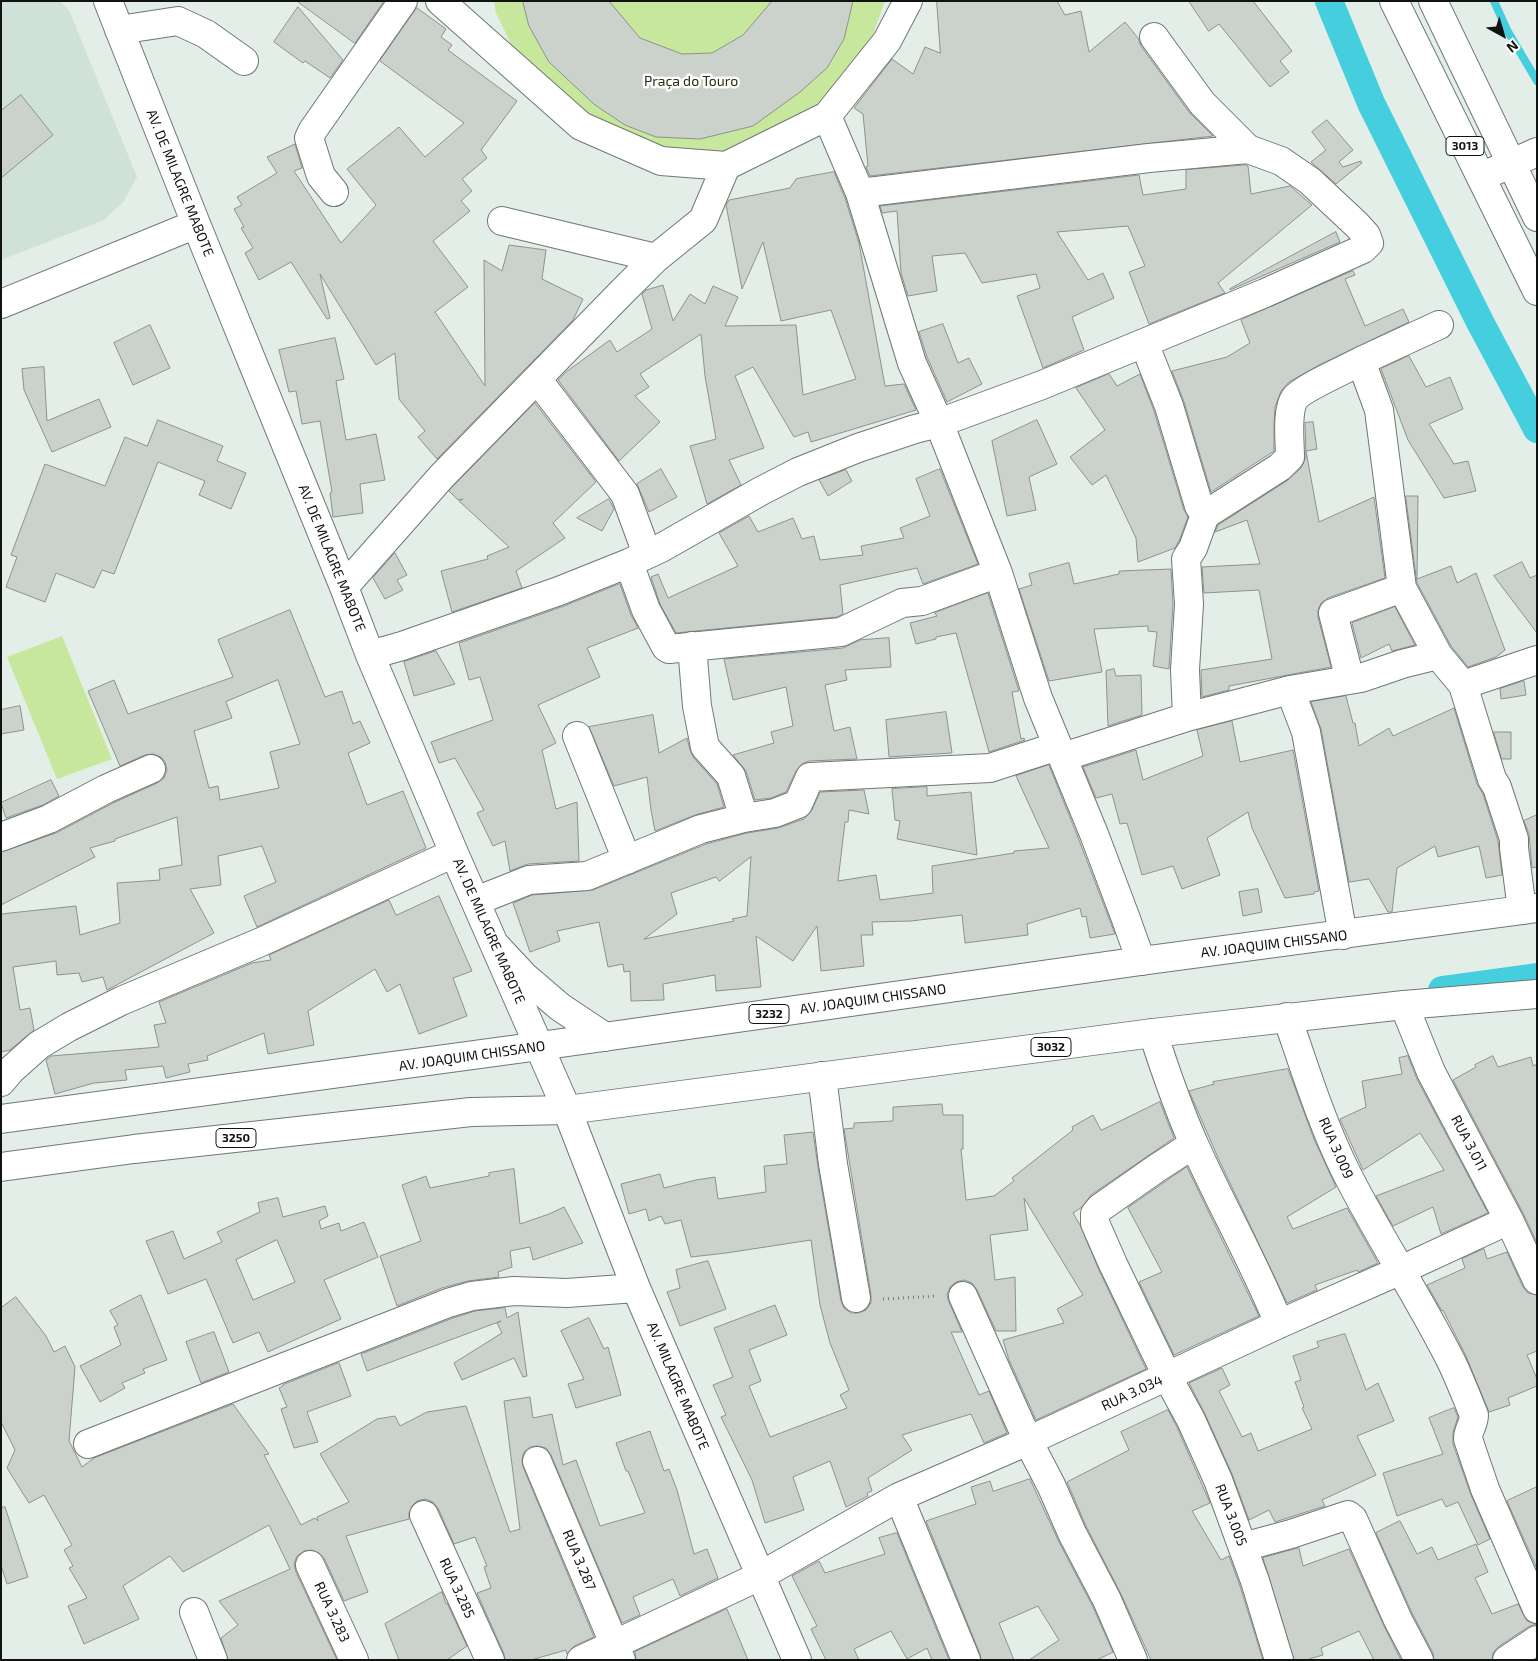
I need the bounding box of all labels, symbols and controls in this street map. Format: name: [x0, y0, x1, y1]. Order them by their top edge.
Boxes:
north arrow: [1478, 10, 1528, 60]
text: N: [1503, 37, 1522, 57]
park label: Praça do Touro: [644, 73, 738, 89]
street label: AV. DE MILAGRE MABOTE: [143, 107, 217, 259]
road number: 3013: [1446, 136, 1484, 156]
street label: AV. DE MILAGRE MABOTE: [295, 482, 369, 634]
street label: AV. DE MILAGRE MABOTE: [449, 856, 529, 1006]
street label: AV. JOAQUIM CHISSANO: [1200, 927, 1348, 961]
street label: AV. JOAQUIM CHISSANO: [799, 980, 947, 1018]
road number: 3232: [749, 1004, 789, 1024]
street label: AV. JOAQUIM CHISSANO: [398, 1037, 546, 1075]
road number: 3032: [1031, 1038, 1071, 1056]
street label: RUA 3.011: [1447, 1112, 1491, 1174]
street label: RUA 3.009: [1315, 1115, 1357, 1181]
road number: 3250: [216, 1128, 256, 1148]
street label: AV. MILAGRE MABOTE: [643, 1319, 713, 1453]
street label: RUA 3.034: [1099, 1372, 1165, 1414]
street label: RUA 3.005: [1211, 1482, 1251, 1548]
street label: RUA 3.287: [559, 1527, 599, 1593]
street label: RUA 3.285: [436, 1555, 478, 1621]
street label: RUA 3.283: [311, 1579, 353, 1645]

